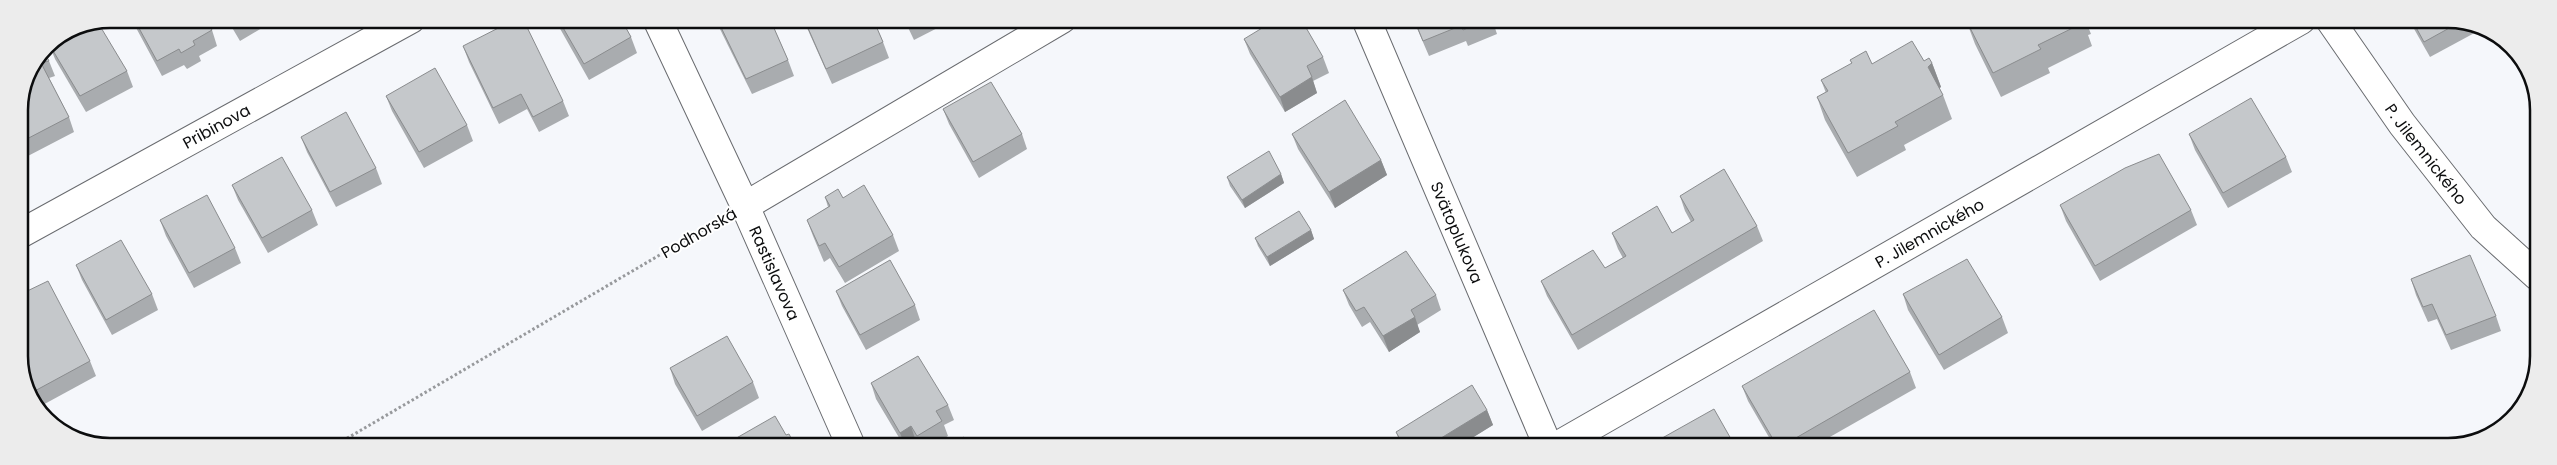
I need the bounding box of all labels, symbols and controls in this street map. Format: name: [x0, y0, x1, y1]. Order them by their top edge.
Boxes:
street label: Pribinova: [178, 98, 254, 154]
street label: P. Jilemnického: [2380, 99, 2473, 209]
street label: Svätoplukova: [1425, 178, 1489, 287]
street label: P. Jilemnického: [1871, 192, 1988, 273]
street label: Podhorská: [657, 202, 741, 264]
street label: Rastislavova: [744, 222, 806, 324]

